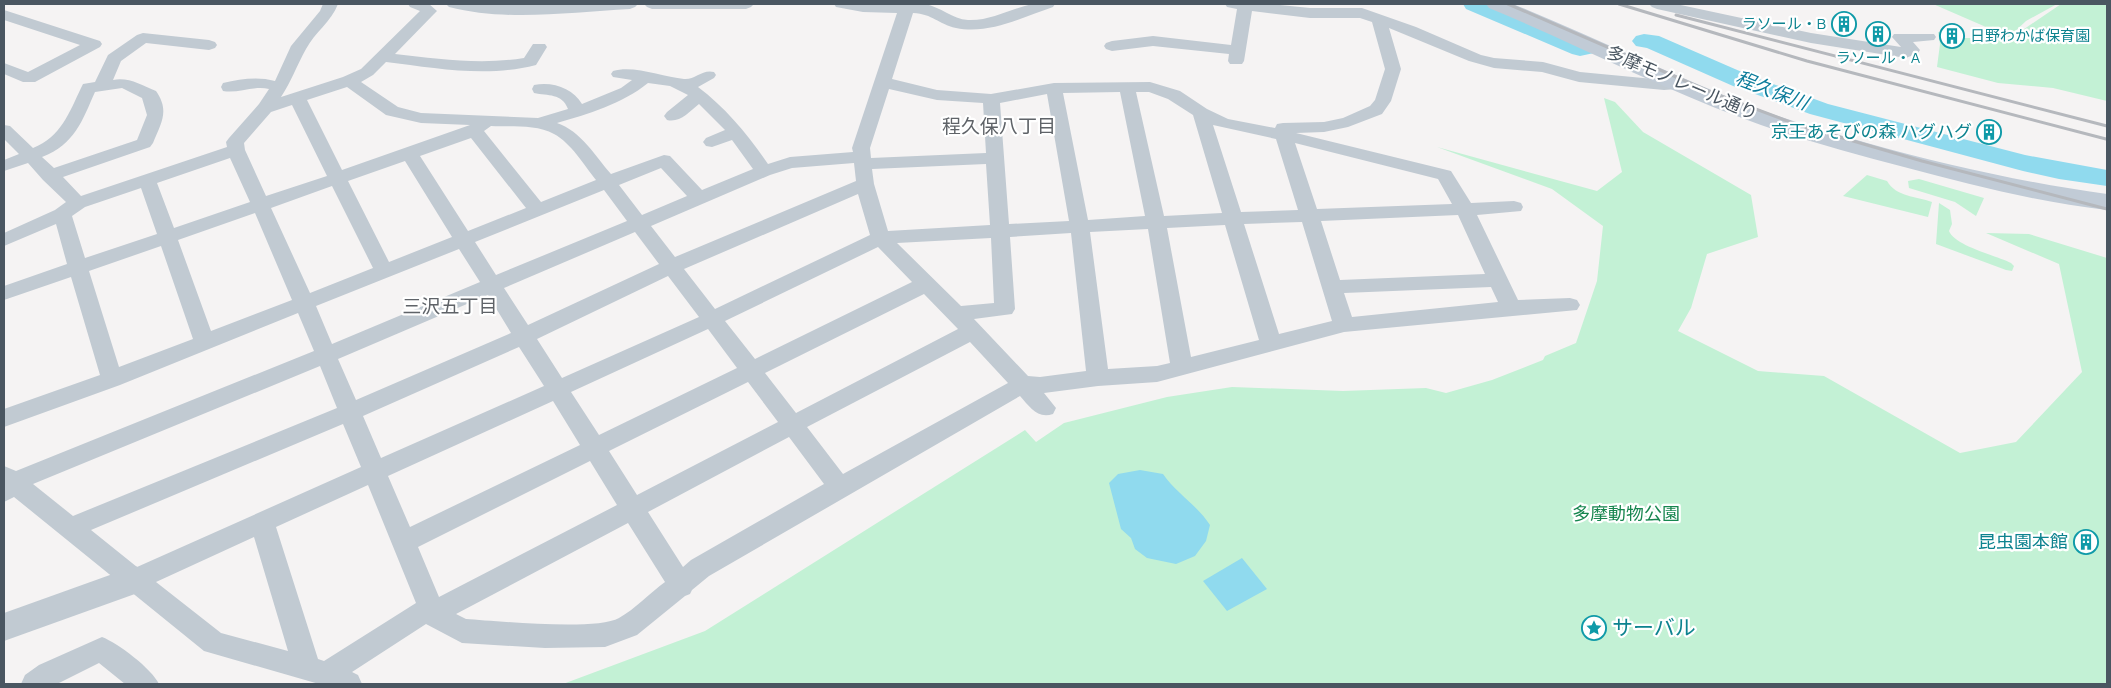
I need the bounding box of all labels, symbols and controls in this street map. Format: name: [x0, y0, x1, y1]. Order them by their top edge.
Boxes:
building icon: ラソール・B: [1831, 11, 1857, 37]
place label: ラソール・B: [1742, 13, 1826, 34]
building icon: ラソール・A: [1865, 21, 1891, 47]
building icon: 日野わかば保育園: [1939, 23, 1965, 49]
place label: 日野わかば保育園: [1970, 25, 2090, 46]
street label: 多摩モノレール通り: [1603, 39, 1762, 125]
place label: ラソール・A: [1836, 47, 1921, 68]
water label: 程久保川: [1732, 64, 1814, 116]
district label: 程久保八丁目: [942, 113, 1056, 139]
place label: 京王あそびの森 ハグハグ: [1770, 119, 1972, 143]
building icon: 京王あそびの森 ハグハグ: [1976, 119, 2002, 145]
district label: 三沢五丁目: [402, 293, 498, 319]
park label: 多摩動物公園: [1572, 501, 1680, 525]
place label: 昆虫園本館: [1978, 529, 2068, 553]
building icon: 昆虫園本館: [2073, 529, 2099, 555]
place label: サーバル: [1612, 613, 1696, 641]
place icon: サーバル: [1581, 615, 1607, 641]

